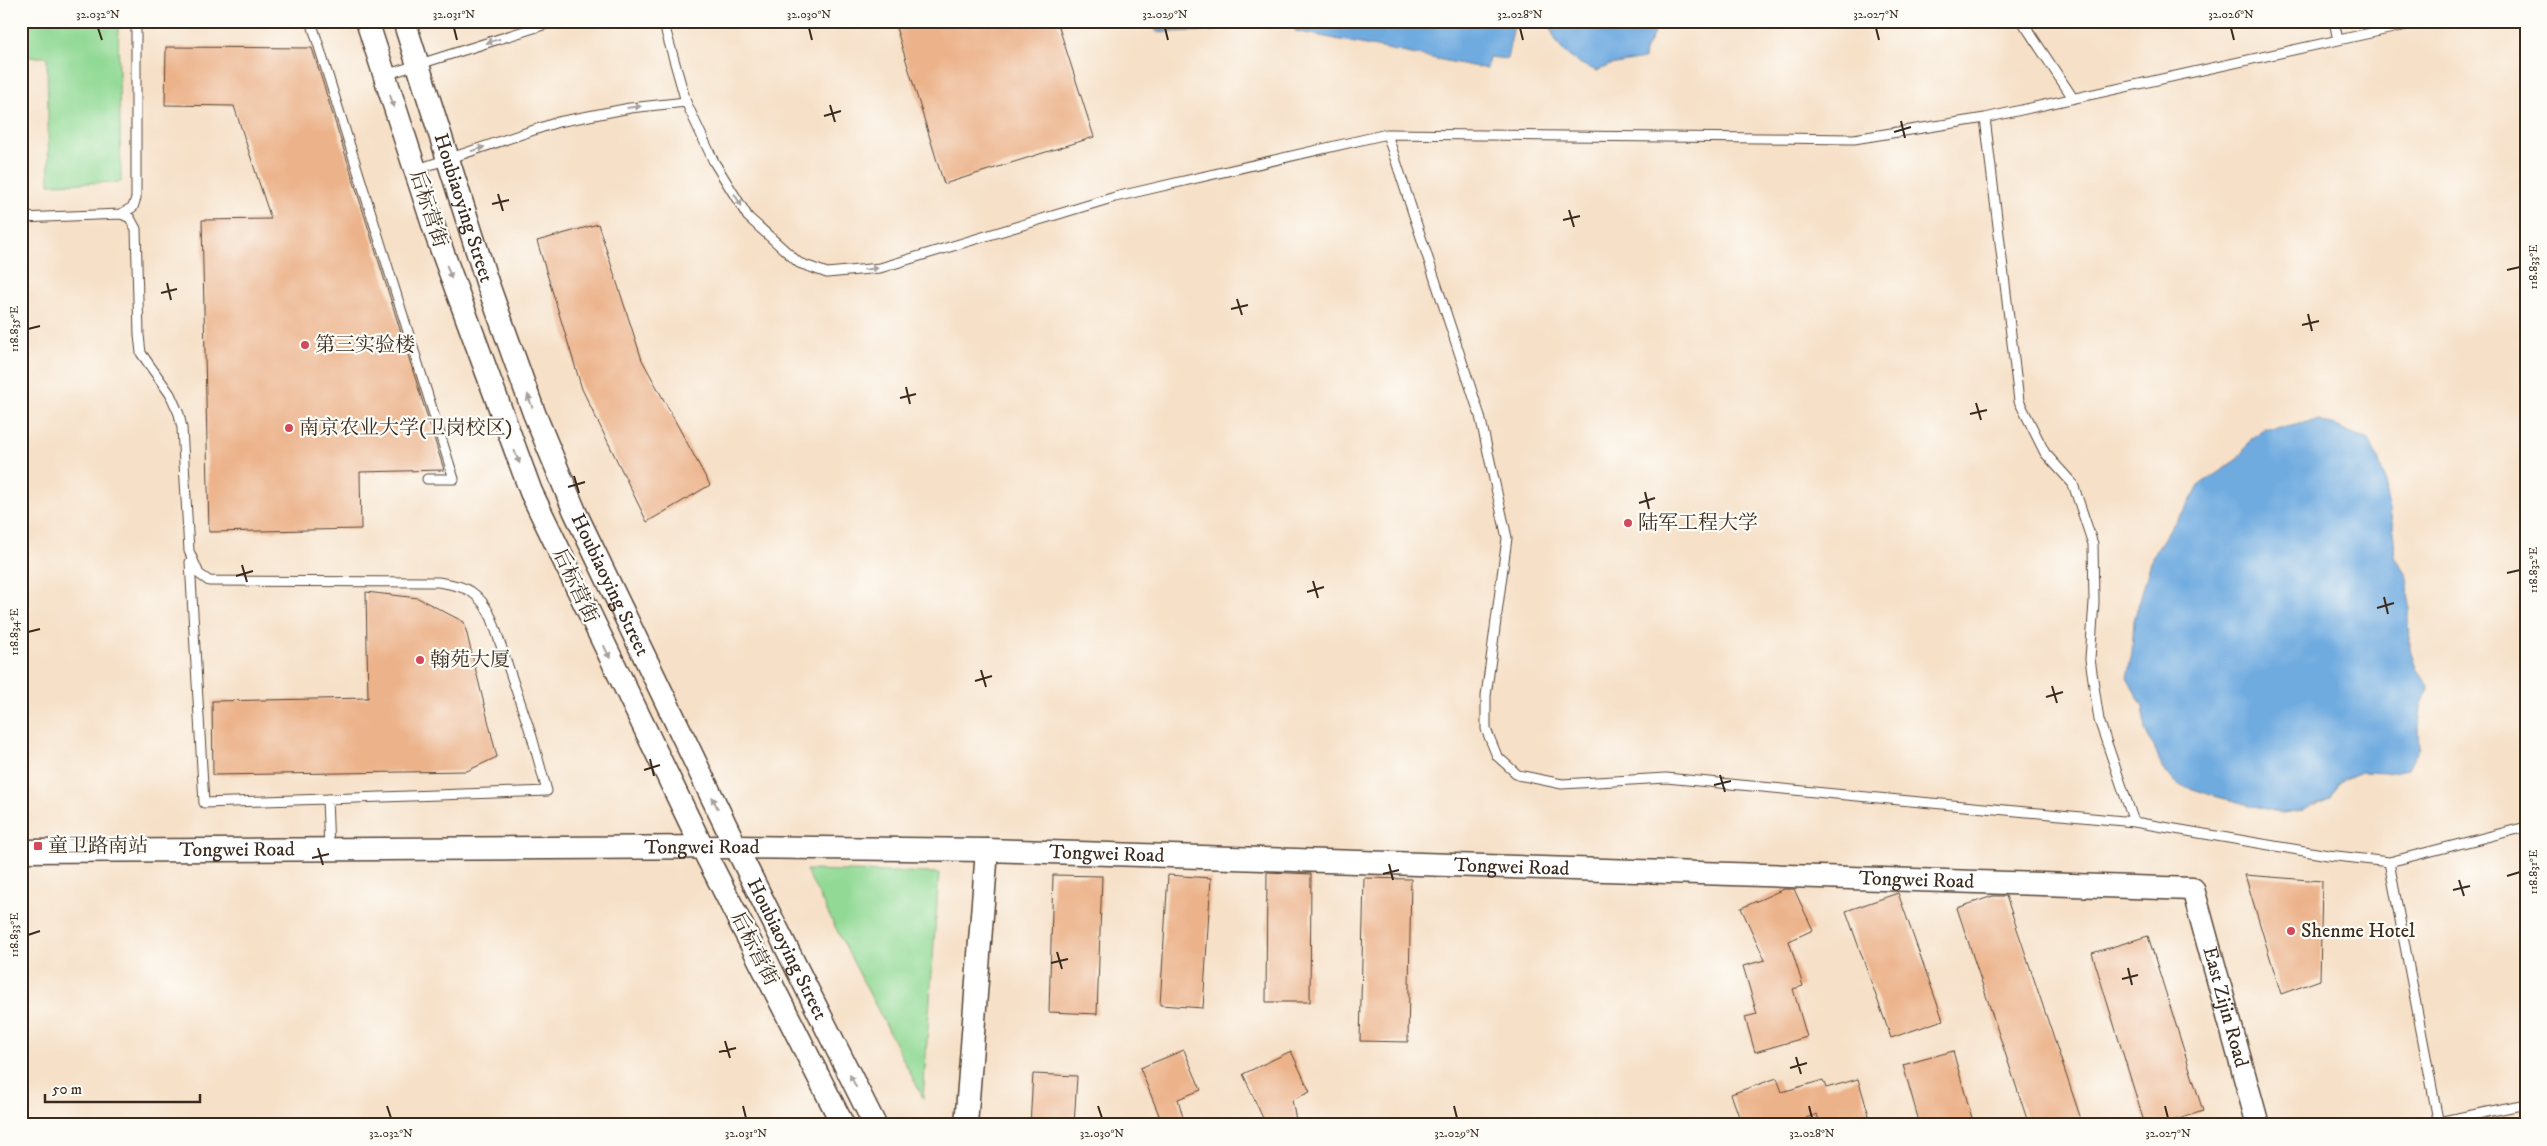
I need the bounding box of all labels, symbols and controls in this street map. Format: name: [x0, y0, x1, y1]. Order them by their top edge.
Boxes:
text: 32.032°N: [76, 7, 120, 22]
text: 32.031°N: [433, 7, 475, 22]
text: 32.030°N: [787, 7, 831, 22]
text: 32.029°N: [1142, 7, 1188, 22]
text: 32.028°N: [1497, 7, 1543, 22]
text: 32.027°N: [1853, 7, 1899, 22]
text: 32.026°N: [2208, 7, 2254, 22]
one-way arrow: [485, 37, 500, 45]
one-way arrow: [389, 94, 397, 109]
one-way arrow: [627, 103, 643, 111]
street label: Houbiaoying Street: [428, 130, 499, 285]
one-way arrow: [470, 145, 485, 152]
street label: 后标营街: [404, 167, 452, 251]
one-way arrow: [733, 194, 742, 207]
text: 118.833°E: [2526, 244, 2541, 289]
one-way arrow: [446, 264, 453, 279]
one-way arrow: [864, 264, 880, 272]
text: 118.835°E: [7, 305, 22, 352]
place label: 第三实验楼: [315, 333, 415, 358]
marker: 第三实验楼: [299, 339, 311, 351]
one-way arrow: [526, 393, 534, 408]
place label: 南京农业大学(卫岗校区): [299, 416, 512, 441]
marker: 南京农业大学(卫岗校区): [283, 422, 295, 434]
one-way arrow: [513, 450, 521, 465]
street label: Houbiaoying Street: [565, 509, 655, 660]
place label: 陆军工程大学: [1638, 511, 1758, 536]
marker: 陆军工程大学: [1622, 517, 1634, 529]
street label: 后标营街: [547, 544, 603, 628]
text: 118.832°E: [2526, 546, 2541, 593]
text: 118.834°E: [7, 608, 22, 656]
one-way arrow: [603, 645, 611, 660]
place label: 翰苑大厦: [430, 648, 510, 673]
marker: 翰苑大厦: [414, 654, 426, 666]
one-way arrow: [711, 796, 719, 810]
place label: 童卫路南站: [48, 834, 148, 859]
street label: Tongwei Road: [644, 834, 760, 860]
street label: Tongwei Road: [179, 837, 295, 863]
marker: 童卫路南站: [32, 840, 44, 852]
street label: Tongwei Road: [1049, 840, 1165, 868]
text: 118.831°E: [2526, 849, 2541, 894]
street label: Tongwei Road: [1454, 853, 1570, 881]
street label: Tongwei Road: [1858, 866, 1975, 894]
street label: Houbiaoying Street: [741, 874, 833, 1024]
street label: 后标营街: [725, 908, 783, 990]
text: 118.833°E: [7, 912, 22, 957]
place label: Shenme Hotel: [2301, 919, 2415, 944]
marker: Shenme Hotel: [2285, 925, 2297, 937]
street label: East Zijin Road: [2197, 944, 2254, 1070]
scale bar: [45, 1071, 200, 1103]
one-way arrow: [849, 1074, 857, 1088]
text: 50 m: [52, 1080, 82, 1099]
text: 32.032°N: [369, 1126, 413, 1141]
text: 32.031°N: [725, 1126, 767, 1141]
text: 32.030°N: [1080, 1126, 1124, 1141]
text: 32.029°N: [1434, 1126, 1480, 1141]
text: 32.028°N: [1789, 1126, 1835, 1141]
text: 32.027°N: [2145, 1126, 2191, 1141]

